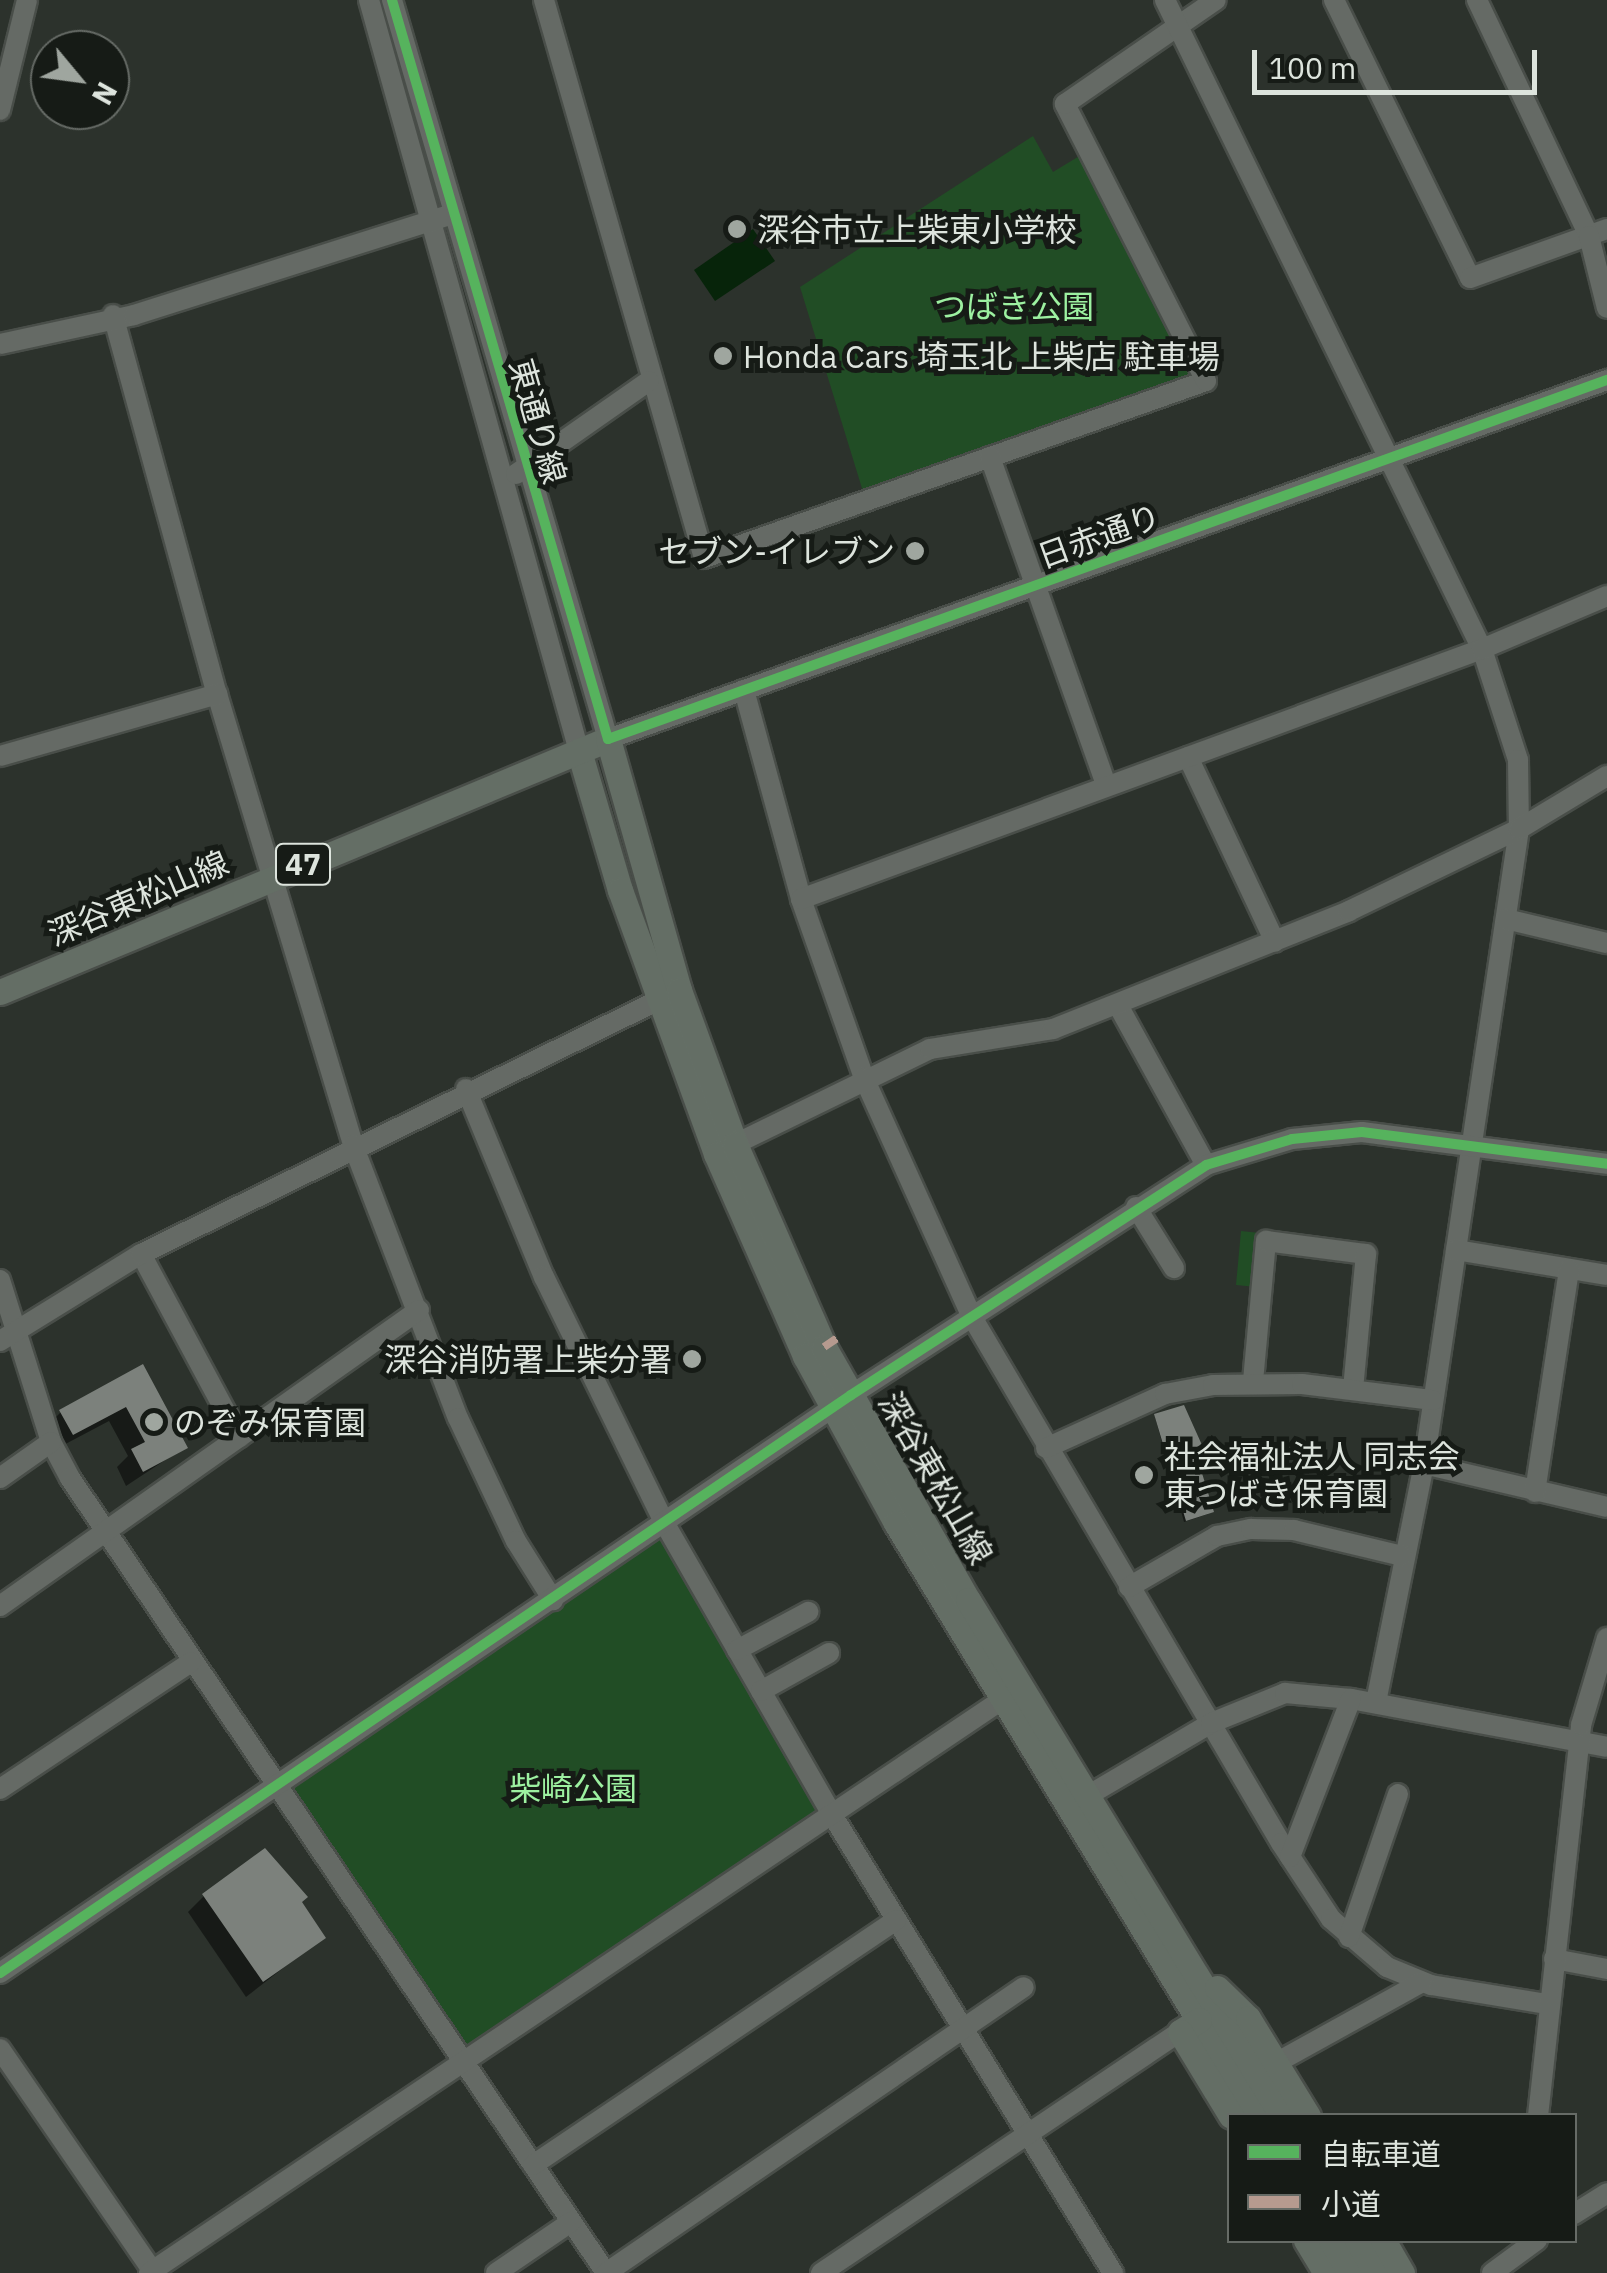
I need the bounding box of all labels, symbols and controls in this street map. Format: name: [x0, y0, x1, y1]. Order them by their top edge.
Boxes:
north arrow: [30, 30, 130, 130]
scale bar: [1257, 30, 1542, 92]
text: 100 m: [1269, 48, 1356, 87]
text: N: [84, 76, 126, 112]
place label: 深谷市立上柴東小学校: [757, 210, 1077, 248]
marker: 深谷市立上柴東小学校: [726, 218, 748, 240]
park label: つばき公園: [934, 287, 1094, 325]
place label: Honda Cars 埼玉北 上柴店 駐車場: [743, 337, 1220, 375]
marker: Honda Cars 埼玉北 上柴店 駐車場: [712, 345, 734, 367]
street label: 東通り線: [502, 354, 574, 488]
street label: 日赤通り: [1032, 496, 1166, 576]
place label: セブン-イレブン: [658, 532, 895, 570]
marker: セブン-イレブン: [904, 540, 926, 562]
road number: 47: [273, 839, 333, 889]
street label: 深谷東松山線: [42, 843, 234, 953]
place label: 深谷消防署上柴分署: [384, 1340, 672, 1378]
marker: 深谷消防署上柴分署: [681, 1348, 703, 1370]
street label: 深谷東松山線: [871, 1385, 1001, 1571]
place label: のぞみ保育園: [174, 1403, 366, 1441]
marker: のぞみ保育園: [143, 1411, 165, 1433]
place label: 社会福祉法人 同志会 東つばき保育園: [1164, 1438, 1460, 1513]
marker: 社会福祉法人 同志会 東つばき保育園: [1133, 1464, 1155, 1486]
park label: 柴崎公園: [509, 1769, 637, 1807]
legend: [1227, 2113, 1577, 2243]
text: 自転車道: [1321, 2134, 1441, 2173]
text: 小道: [1321, 2184, 1381, 2223]

